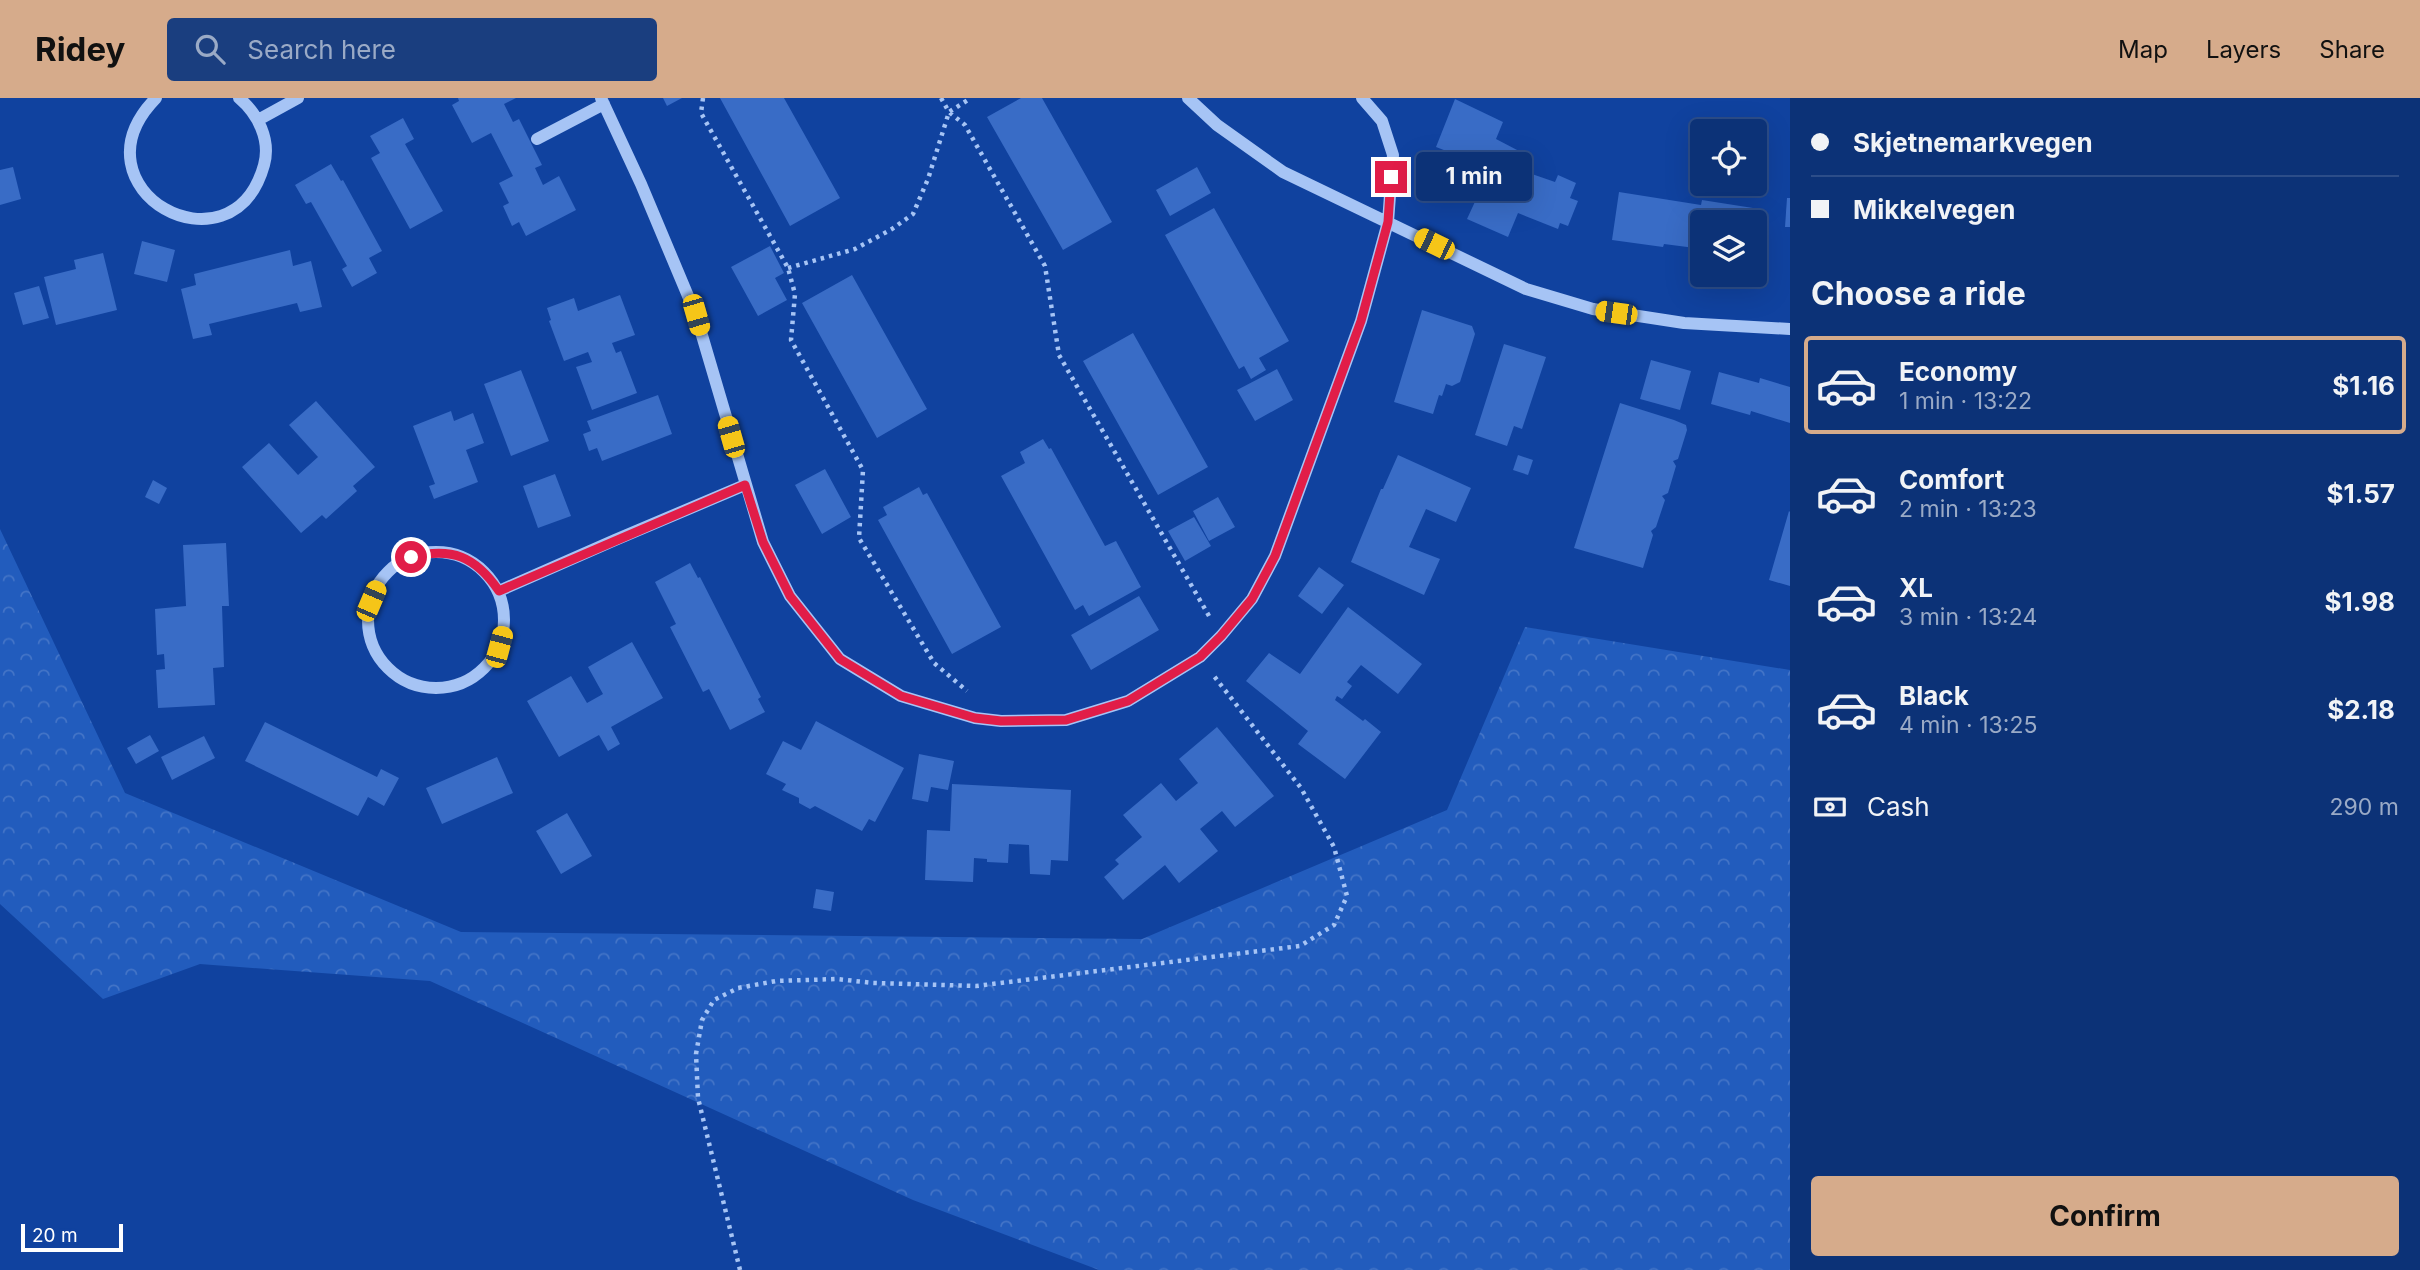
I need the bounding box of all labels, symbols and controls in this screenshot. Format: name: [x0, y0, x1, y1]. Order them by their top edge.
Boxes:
search box: [167, 18, 657, 81]
text: Ridey: [35, 29, 125, 69]
icon: search: [191, 30, 229, 68]
text: Search here: [247, 34, 396, 65]
text: Map: [2118, 35, 2168, 64]
text: Layers: [2206, 35, 2281, 64]
text: Share: [2319, 35, 2385, 64]
map controls: [1690, 119, 1767, 287]
button: locate: [1690, 119, 1767, 196]
text: Skjetnemarkvegen: [1853, 127, 2093, 158]
callout: 1 min: [1416, 153, 1531, 202]
route end: [1375, 161, 1407, 193]
text: 1 min: [1446, 162, 1502, 190]
text: Mikkelvegen: [1853, 194, 2015, 225]
button: layers: [1690, 210, 1767, 287]
car: [1411, 225, 1458, 263]
text: Choose a ride: [1811, 274, 2026, 313]
car: [681, 292, 712, 338]
car: [1594, 300, 1639, 326]
icon: car: [1815, 354, 1878, 417]
text: Economy: [1899, 356, 2017, 387]
text: $1.16: [2332, 370, 2395, 401]
text: 1 min · 13:22: [1899, 387, 2032, 415]
car: [716, 414, 747, 460]
icon: car: [1815, 462, 1878, 525]
text: Comfort: [1899, 464, 2004, 495]
text: $1.57: [2327, 478, 2395, 509]
text: 2 min · 13:23: [1899, 495, 2037, 523]
route start: [395, 541, 427, 573]
icon: car: [1815, 570, 1878, 633]
text: XL: [1899, 572, 1933, 603]
car: [354, 578, 389, 624]
text: $1.98: [2325, 586, 2395, 617]
text: 3 min · 13:24: [1899, 603, 2037, 631]
car: [484, 624, 515, 670]
icon: car: [1815, 678, 1878, 741]
text: Black: [1899, 680, 1969, 711]
text: $2.18: [2327, 694, 2395, 725]
text: 4 min · 13:25: [1899, 711, 2037, 739]
icon: cash: [1811, 788, 1849, 826]
text: Cash: [1867, 791, 1930, 822]
text: 290 m: [2330, 793, 2399, 821]
button: Confirm: [1811, 1176, 2399, 1256]
scale bar: [21, 1221, 122, 1253]
text: 20 m: [32, 1224, 78, 1247]

